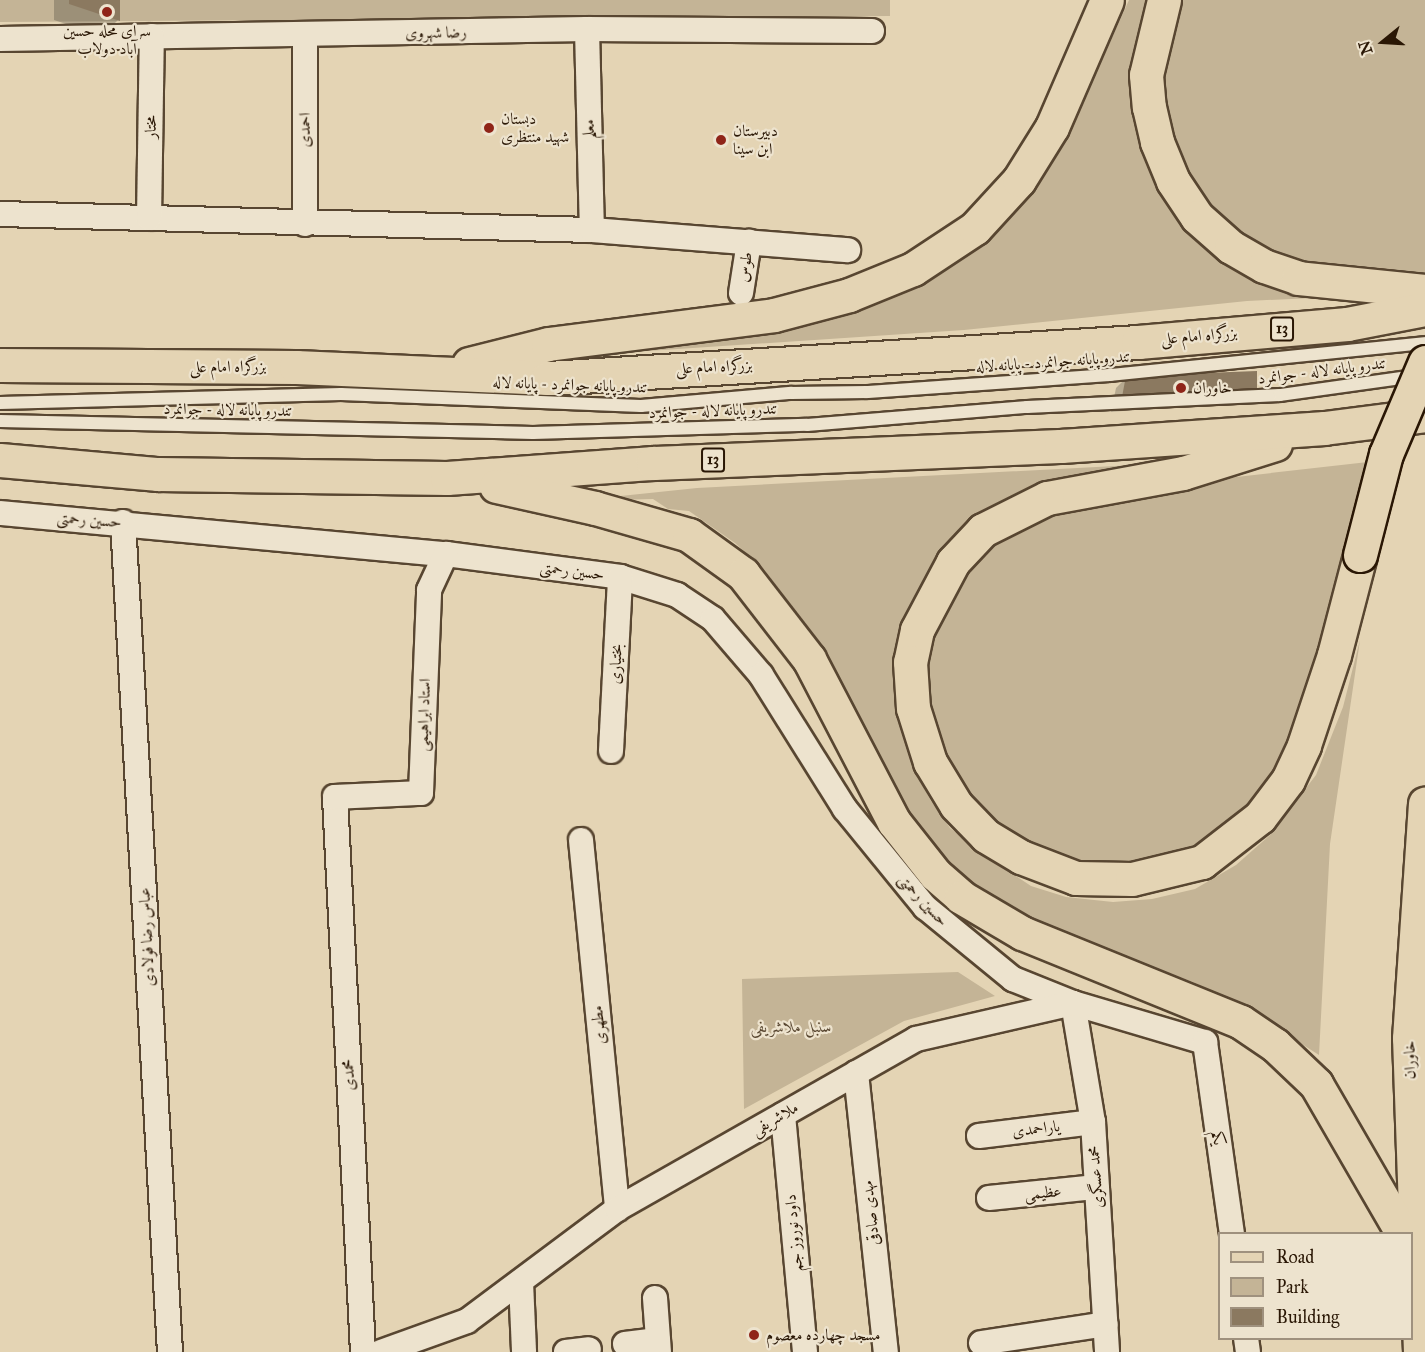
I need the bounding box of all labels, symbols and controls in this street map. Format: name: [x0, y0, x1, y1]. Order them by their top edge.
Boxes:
marker: سرای محله حسین آباد دولاب: [100, 5, 114, 19]
north arrow: [1353, 12, 1413, 72]
place label: سرای محله حسین آباد دولاب: [63, 21, 151, 59]
street label: رضا شهروی: [405, 23, 467, 43]
text: N: [1354, 38, 1377, 57]
place label: دبستان شهید منتظری: [501, 109, 569, 147]
street label: احمدی: [295, 113, 315, 147]
street label: مختار: [141, 115, 161, 139]
street label: معلم: [579, 119, 599, 139]
marker: دبستان شهید منتظری: [482, 121, 496, 135]
place label: دبیرستان ابن سینا: [733, 121, 778, 159]
marker: دبیرستان ابن سینا: [714, 133, 728, 147]
street label: طوس: [733, 250, 757, 284]
road number: 13: [1270, 317, 1294, 341]
street label: بزرگراه امام علی: [1160, 323, 1238, 349]
street label: تندرو پایانه جوانمرد - پایانه لاله: [975, 347, 1131, 377]
street label: تندرو پایانه لاله - جوانمرد: [1257, 354, 1387, 388]
street label: بزرگراه امام علی: [675, 355, 753, 379]
street label: بزرگراه امام علی: [190, 357, 266, 377]
street label: تندرو پایانه جوانمرد - پایانه لاله: [492, 373, 648, 397]
place label: خاوران: [1193, 378, 1232, 398]
marker: خاوران: [1174, 381, 1188, 395]
street label: تندرو پایانه لاله - جوانمرد: [163, 399, 293, 421]
street label: تندرو پایانه لاله - جوانمرد: [648, 399, 778, 423]
road number: 13: [701, 448, 725, 472]
street label: حسین رحمتی: [56, 508, 122, 532]
street label: حسین رحمتی: [539, 558, 605, 584]
street label: بختیاری: [605, 643, 627, 685]
street label: استاد ابراهیمی: [413, 678, 435, 752]
street label: حسین رحمتی: [894, 870, 952, 930]
street label: عباس رضا فولادی: [135, 887, 159, 987]
street label: مطهری: [587, 1005, 611, 1045]
park label: سنبل ملاشریفی: [750, 1017, 832, 1037]
street label: خاوران: [1400, 1040, 1420, 1080]
street label: محمدی: [339, 1059, 359, 1091]
street label: ملاشریفی: [748, 1098, 802, 1140]
street label: یاراحمدی: [1011, 1117, 1061, 1141]
street label: یکم: [1208, 1130, 1228, 1146]
street label: محمد عسگری: [1084, 1145, 1108, 1209]
street label: مهدی صادقی: [858, 1180, 884, 1246]
street label: عظیمی: [1024, 1182, 1062, 1204]
street label: داود نوروز جم: [781, 1193, 807, 1273]
legend: [1218, 1232, 1413, 1340]
text: Road: [1276, 1246, 1314, 1268]
text: Park: [1276, 1276, 1309, 1298]
text: Building: [1276, 1306, 1339, 1328]
place label: مسجد چهارده معصوم: [766, 1325, 881, 1345]
marker: مسجد چهارده معصوم: [747, 1328, 761, 1342]

